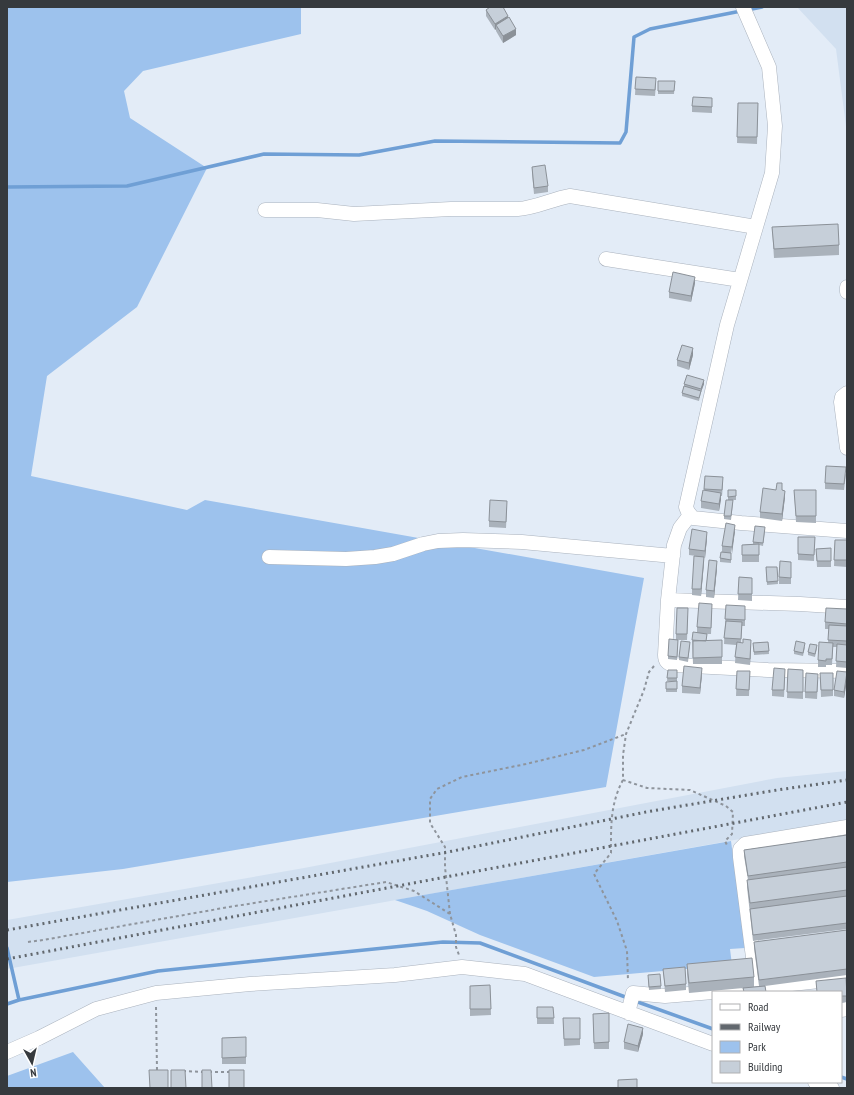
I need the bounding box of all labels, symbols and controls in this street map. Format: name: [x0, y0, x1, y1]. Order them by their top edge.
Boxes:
legend: [712, 991, 842, 1083]
text: Road: [748, 999, 768, 1014]
text: Railway: [748, 1019, 781, 1034]
text: Park: [748, 1039, 766, 1054]
north arrow: [12, 1043, 52, 1083]
text: Building: [748, 1059, 783, 1074]
text: N: [29, 1066, 37, 1080]

